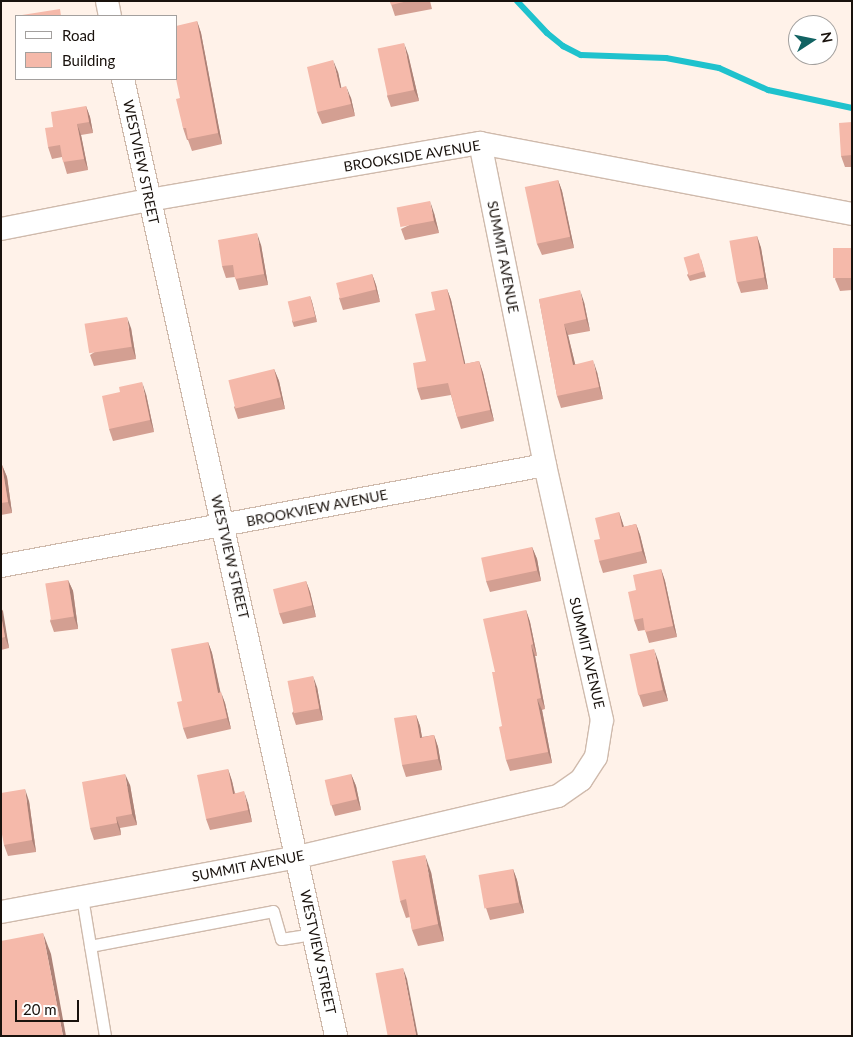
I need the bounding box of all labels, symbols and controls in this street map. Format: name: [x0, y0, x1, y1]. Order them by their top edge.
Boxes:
legend: [15, 15, 178, 80]
north arrow: [788, 15, 838, 65]
text: Road: [62, 26, 95, 44]
text: N: [818, 30, 837, 44]
text: Building: [62, 51, 115, 69]
street label: WESTVIEW STREET: [120, 98, 162, 226]
street label: BROOKSIDE AVENUE: [342, 137, 482, 175]
street label: SUMMIT AVENUE: [484, 199, 522, 315]
street label: BROOKVIEW AVENUE: [245, 486, 389, 530]
street label: WESTVIEW STREET: [208, 493, 252, 621]
street label: SUMMIT AVENUE: [566, 595, 608, 711]
street label: SUMMIT AVENUE: [190, 847, 306, 885]
street label: WESTVIEW STREET: [297, 888, 339, 1016]
scale bar: [18, 990, 81, 1022]
text: 20 m: [23, 1000, 57, 1018]

